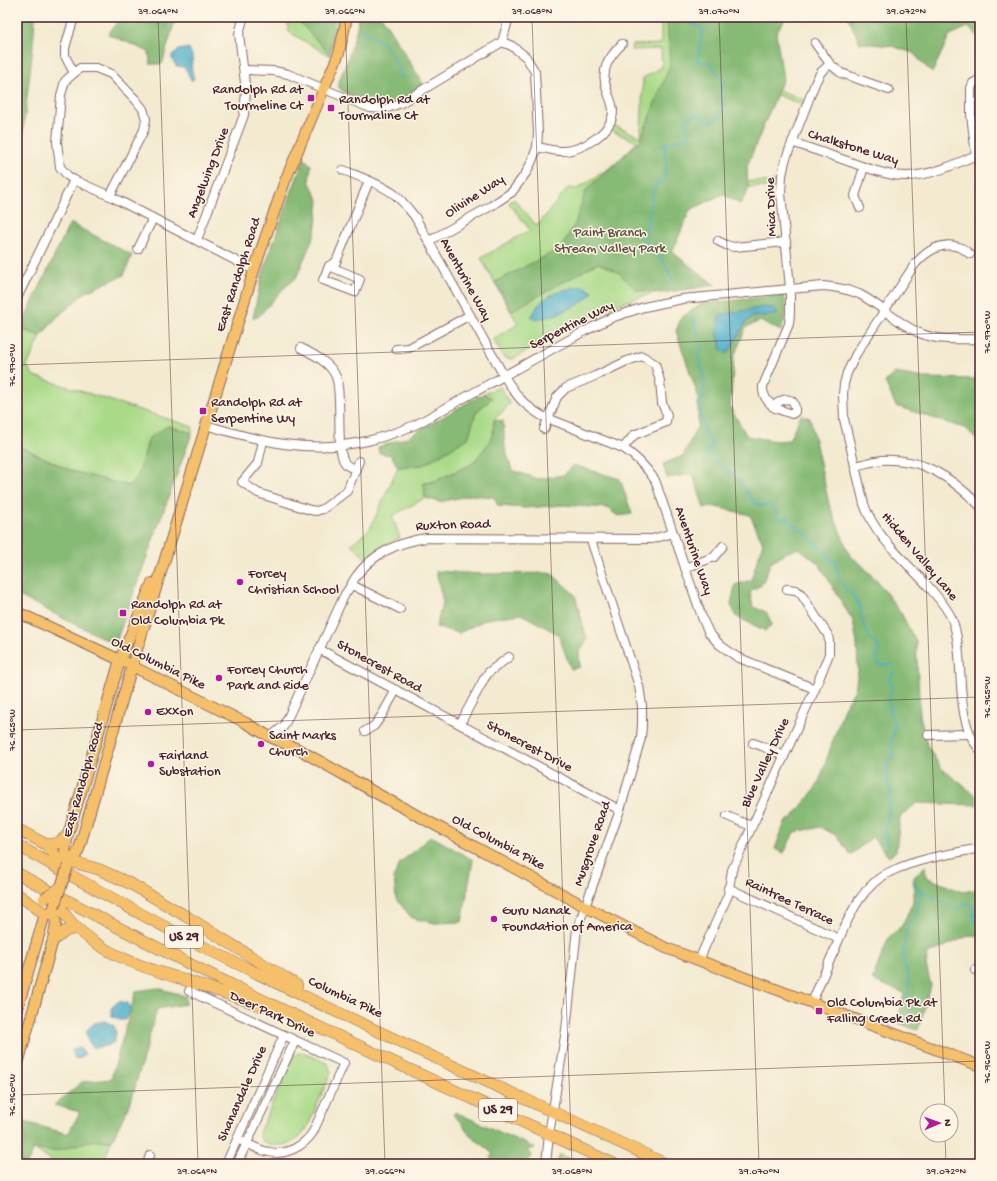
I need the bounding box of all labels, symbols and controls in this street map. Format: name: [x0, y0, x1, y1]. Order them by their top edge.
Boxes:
text: 39.064°N: [137, 6, 178, 18]
text: 39.066°N: [324, 6, 366, 18]
text: 39.068°N: [511, 6, 553, 18]
text: 39.070°N: [698, 6, 740, 18]
text: 39.072°N: [885, 6, 927, 18]
place label: Randolph Rd at Tourmeline Ct: [213, 82, 304, 115]
place label: Randolph Rd at Tourmaline Ct: [338, 92, 431, 125]
marker: Randolph Rd at Tourmeline Ct: [306, 93, 316, 103]
marker: Randolph Rd at Tourmaline Ct: [326, 103, 336, 113]
street label: Angelwing Drive: [184, 125, 234, 221]
street label: Chalkstone Way: [806, 126, 901, 170]
street label: Olivine Way: [442, 171, 508, 223]
street label: Mica Drive: [762, 176, 782, 237]
street label: East Randolph Road: [212, 214, 266, 334]
park label: Paint Branch Stream Valley Park: [554, 225, 667, 258]
street label: Aventurine Way: [435, 235, 495, 325]
street label: Serpentine Way: [527, 298, 617, 354]
text: 76.970°W: [982, 310, 994, 354]
text: 76.970°W: [7, 343, 19, 387]
place label: Randolph Rd at Serpentine Wy: [211, 395, 303, 428]
marker: Randolph Rd at Serpentine Wy: [198, 406, 208, 416]
street label: Aventurine Way: [670, 505, 716, 598]
street label: Hidden Valley Lane: [877, 509, 962, 605]
street label: Ruxton Road: [415, 516, 492, 536]
place label: Forcey Christian School: [247, 566, 339, 599]
marker: Forcey Christian School: [235, 577, 245, 587]
place label: Randolph Rd at Old Columbia Pk: [131, 597, 226, 630]
marker: Randolph Rd at Old Columbia Pk: [118, 608, 128, 618]
street label: Old Columbia Pike: [108, 634, 209, 695]
street label: Stonecrest Road: [333, 637, 426, 698]
place label: Forcey Church Park and Ride: [226, 662, 310, 695]
marker: Forcey Church Park and Ride: [214, 673, 224, 683]
text: 76.965°W: [982, 676, 994, 719]
place label: Exxon: [156, 704, 194, 721]
marker: Exxon: [143, 707, 153, 717]
text: 76.965°W: [7, 709, 19, 752]
street label: Blue Valley Drive: [737, 715, 795, 811]
street label: Stonecrest Drive: [483, 717, 576, 777]
street label: East Randolph Road: [59, 719, 109, 840]
place label: Saint Marks Church: [269, 728, 337, 761]
marker: Saint Marks Church: [256, 739, 266, 749]
place label: Fairland Substation: [158, 748, 221, 781]
marker: Fairland Substation: [146, 759, 156, 769]
street label: Musgrove Road: [570, 798, 616, 889]
street label: Old Columbia Pike: [448, 811, 548, 875]
street label: Raintree Terrace: [742, 874, 837, 930]
place label: Guru Nanak Foundation of America: [501, 903, 634, 936]
marker: Guru Nanak Foundation of America: [489, 914, 499, 924]
road number: US 29: [165, 926, 203, 948]
street label: Columbia Pike: [305, 973, 386, 1023]
street label: Deer Park Drive: [226, 987, 318, 1043]
place label: Old Columbia Pk at Falling Creek Rd: [826, 995, 938, 1028]
marker: Old Columbia Pk at Falling Creek Rd: [814, 1006, 824, 1016]
text: 76.960°W: [982, 1040, 994, 1084]
street label: Shanandale Drive: [214, 1043, 272, 1144]
text: 76.960°W: [7, 1073, 19, 1117]
road number: US 29: [479, 1099, 517, 1121]
north arrow: [919, 1103, 959, 1143]
text: N: [941, 1119, 953, 1127]
text: 39.064°N: [176, 1166, 217, 1178]
text: 39.066°N: [364, 1166, 406, 1178]
text: 39.068°N: [551, 1166, 593, 1178]
text: 39.070°N: [738, 1166, 780, 1178]
text: 39.072°N: [925, 1166, 967, 1178]

